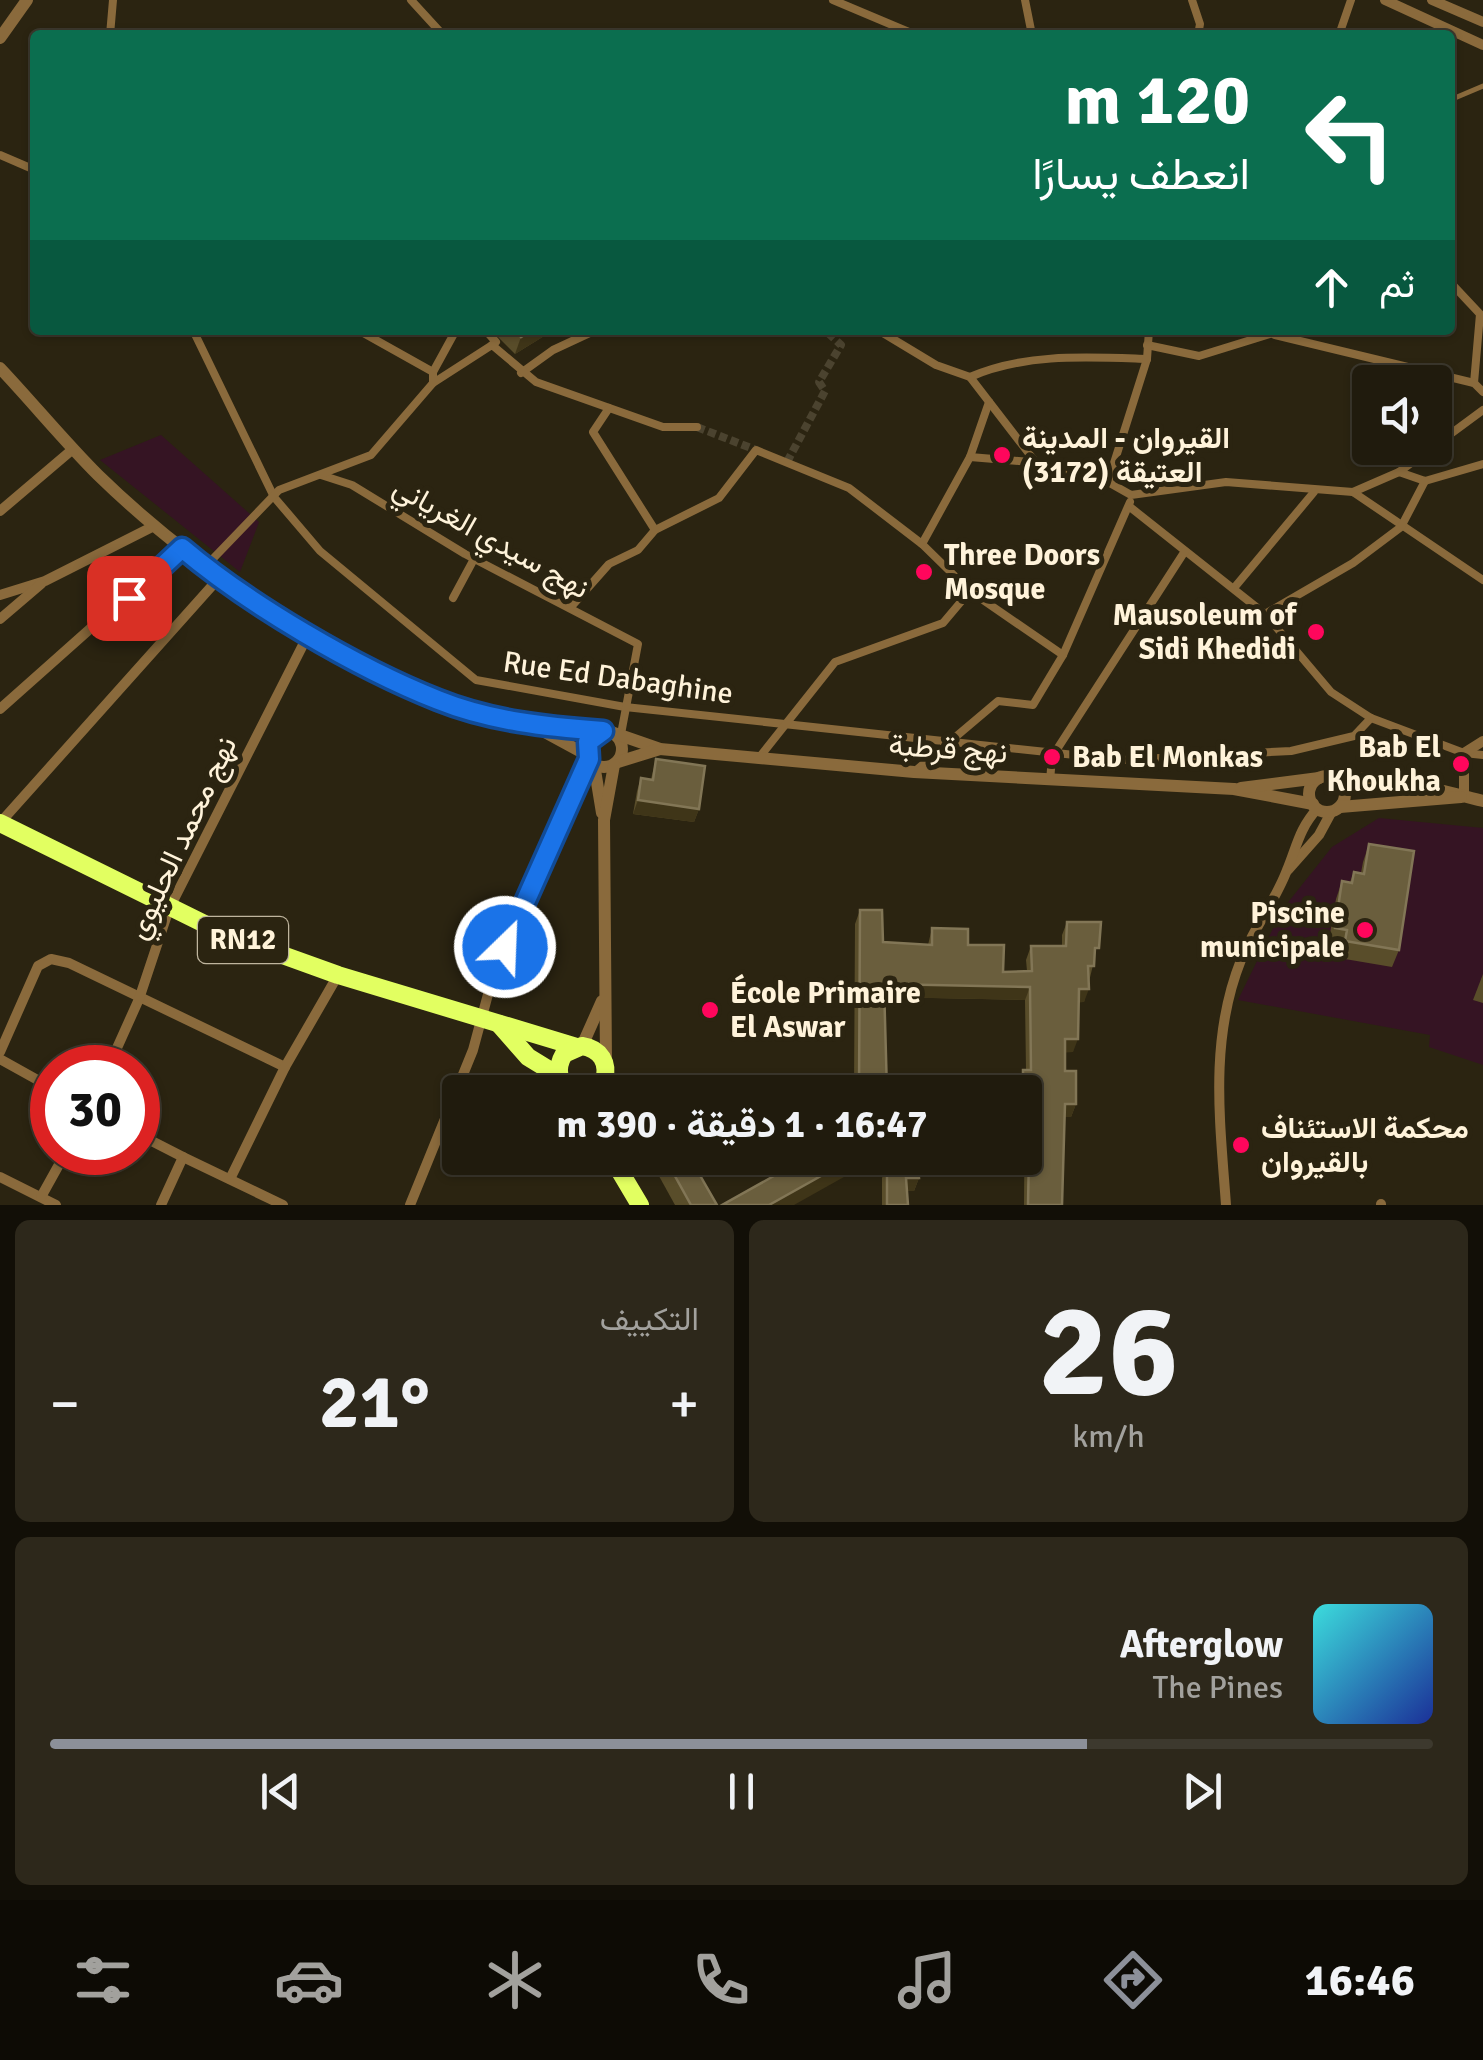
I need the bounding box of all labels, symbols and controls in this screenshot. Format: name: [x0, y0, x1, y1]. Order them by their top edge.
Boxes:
text: 120 m: [1065, 57, 1250, 143]
icon: left: [1285, 70, 1415, 200]
text: انعطف يسارًا: [1032, 147, 1250, 202]
icon: ahead: [1304, 260, 1359, 315]
text: ثم: [1379, 261, 1415, 308]
map controls: [1352, 365, 1452, 465]
button: sound: [1352, 365, 1452, 465]
place label: القيروان - المدينة العتيقة (3172): [1022, 420, 1230, 491]
marker: القيروان - المدينة العتيقة (3172): [991, 444, 1013, 466]
street label: نهج سيدي الغرياني: [384, 469, 596, 612]
place label: Three Doors Mosque: [944, 537, 1100, 608]
pin: [87, 556, 172, 641]
marker: Three Doors Mosque: [913, 561, 935, 583]
icon: arrive: [102, 571, 157, 626]
place label: Mausoleum of Sidi Khedidi: [1112, 597, 1298, 668]
marker: Mausoleum of Sidi Khedidi: [1305, 621, 1327, 643]
street label: Rue Ed Dabaghine: [501, 644, 735, 712]
street label: نهج قرطبة: [887, 726, 1009, 773]
place label: Bab El Khoukha: [1327, 729, 1441, 800]
street label: نهج محمد الحليوي: [119, 731, 250, 947]
place label: Bab El Monkas: [1072, 739, 1263, 776]
marker: Bab El Monkas: [1041, 746, 1063, 768]
marker: Bab El Khoukha: [1450, 753, 1472, 775]
position arrow: [453, 895, 557, 999]
place label: Piscine municipale: [1200, 895, 1345, 966]
road number: RN12: [198, 917, 288, 963]
marker: Piscine municipale: [1354, 919, 1376, 941]
place label: École Primaire El Aswar: [730, 974, 921, 1046]
marker: École Primaire El Aswar: [699, 999, 721, 1021]
speed limit sign: 30: [30, 1045, 160, 1175]
text: 16:47 · 1 دقيقة · 390 m: [557, 1101, 927, 1148]
place label: محكمة الاستئناف بالقيروان: [1261, 1110, 1469, 1181]
marker: محكمة الاستئناف بالقيروان: [1230, 1134, 1252, 1156]
text: 26: [1038, 1272, 1179, 1432]
text: التكييف: [600, 1300, 699, 1339]
text: 21°: [319, 1356, 430, 1449]
text: −: [50, 1370, 80, 1438]
text: +: [669, 1370, 699, 1438]
text: km/h: [1072, 1417, 1145, 1456]
text: Afterglow: [1120, 1621, 1283, 1668]
text: The Pines: [1152, 1668, 1283, 1707]
icon: previous: [253, 1764, 308, 1819]
icon: pause: [714, 1764, 769, 1819]
icon: next: [1175, 1764, 1230, 1819]
icon: filters: [68, 1945, 138, 2015]
icon: car: [274, 1945, 344, 2015]
icon: climate: [480, 1945, 550, 2015]
icon: phone: [686, 1945, 756, 2015]
icon: music: [892, 1945, 962, 2015]
icon: directions: [1098, 1945, 1168, 2015]
text: 16:46: [1305, 1953, 1415, 2008]

